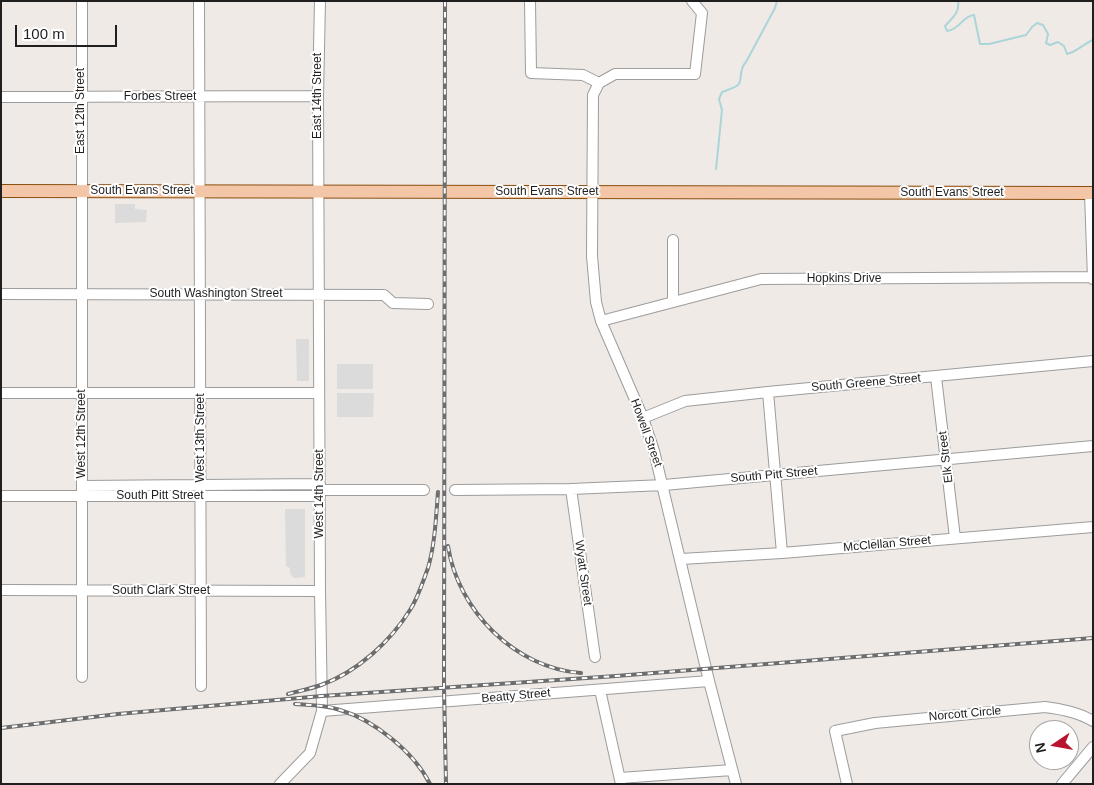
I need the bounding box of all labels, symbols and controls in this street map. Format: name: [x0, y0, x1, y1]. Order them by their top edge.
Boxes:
scale bar: [18, 15, 120, 47]
text: 100 m: [23, 25, 65, 42]
street label: East 14th Street: [311, 53, 325, 139]
street label: East 12th Street: [74, 68, 88, 154]
street label: Forbes Street: [124, 90, 196, 104]
street label: South Evans Street: [90, 184, 194, 198]
street label: South Evans Street: [495, 185, 599, 199]
street label: South Evans Street: [900, 186, 1004, 200]
street label: Hopkins Drive: [807, 272, 881, 286]
street label: South Washington Street: [150, 287, 282, 301]
street label: South Greene Street: [811, 371, 921, 395]
street label: West 12th Street: [75, 389, 89, 479]
street label: West 13th Street: [194, 393, 208, 483]
street label: Howell Street: [627, 397, 665, 469]
street label: Elk Street: [936, 430, 956, 484]
street label: West 14th Street: [313, 449, 327, 539]
street label: South Pitt Street: [730, 464, 818, 486]
street label: South Pitt Street: [116, 489, 204, 503]
street label: McClellan Street: [843, 533, 931, 555]
street label: Wyatt Street: [571, 539, 595, 607]
street label: South Clark Street: [112, 584, 210, 598]
street label: Beatty Street: [481, 686, 551, 706]
street label: Norcott Circle: [928, 704, 1002, 724]
north arrow: [1029, 720, 1079, 770]
text: N: [1031, 741, 1049, 755]

